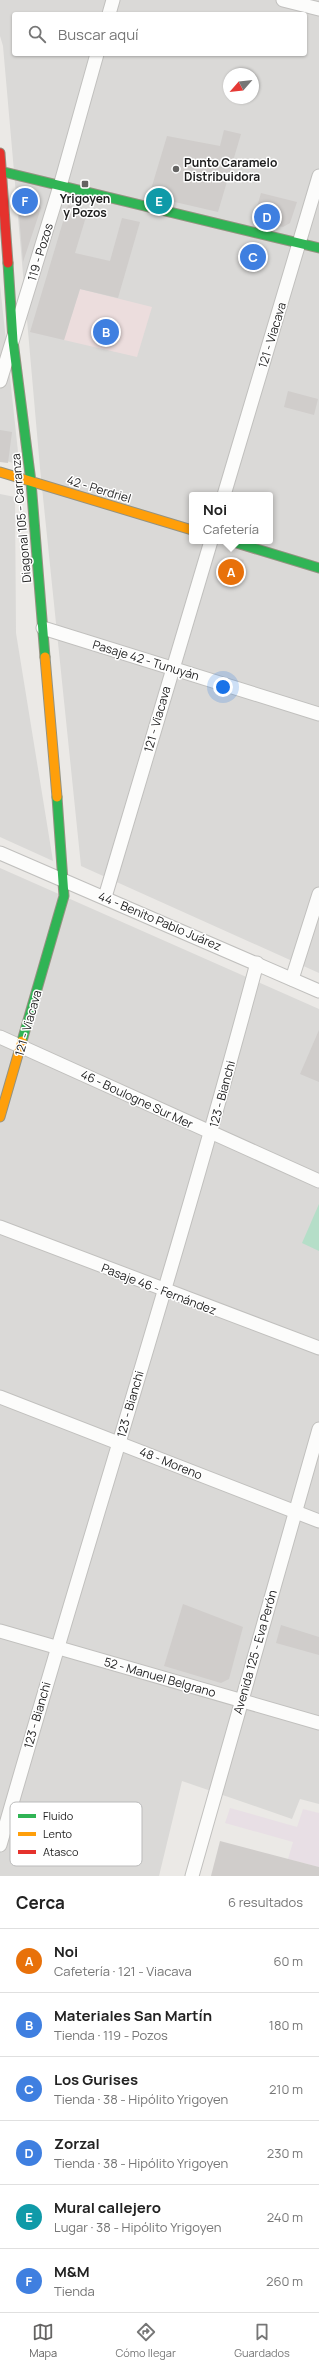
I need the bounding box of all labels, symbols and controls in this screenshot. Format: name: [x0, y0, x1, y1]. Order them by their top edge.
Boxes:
search box: [12, 12, 307, 56]
icon: search: [26, 23, 48, 45]
text: Buscar aquí: [58, 24, 139, 45]
north arrow: [223, 68, 259, 104]
place label: Punto Caramelo Distribuidora: [184, 154, 277, 185]
marker: Punto Caramelo Distribuidora: [171, 164, 181, 174]
marker: Yrigoyen y Pozos: [80, 179, 90, 189]
pin: F: [12, 186, 38, 216]
pin: E: [146, 186, 172, 216]
place label: Yrigoyen y Pozos: [60, 190, 110, 221]
pin: D: [254, 202, 280, 232]
street label: 119 - Pozos: [23, 221, 57, 283]
pin: C: [240, 242, 266, 272]
street label: 121 - Viacava: [254, 300, 290, 370]
pin: B: [93, 317, 119, 347]
street label: Diagonal 105 - Carranza: [7, 453, 35, 583]
street label: 42 - Perdriel: [65, 471, 133, 507]
popup: [189, 492, 273, 544]
text: Noi: [203, 499, 227, 520]
text: Cafetería: [203, 520, 259, 538]
pin: A: [218, 557, 244, 587]
street label: Pasaje 42 - Tunuyán: [91, 636, 201, 684]
your location: [213, 677, 233, 697]
street label: 121 - Viacava: [139, 684, 175, 754]
street label: 44 - Benito Pablo Juárez: [96, 887, 224, 955]
street label: 121 - Viacava: [10, 988, 46, 1058]
street label: 123 - Bianchi: [205, 1059, 239, 1129]
street label: 46 - Boulogne Sur Mer: [78, 1065, 197, 1133]
street label: Pasaje 46 - Fernández: [99, 1259, 219, 1319]
street label: 123 - Bianchi: [112, 1369, 148, 1439]
street label: 48 - Moreno: [137, 1443, 205, 1483]
street label: Avenida 125 - Eva Perón: [229, 1588, 281, 1716]
street label: 52 - Manuel Belgrano: [102, 1653, 218, 1701]
street label: 123 - Bianchi: [19, 1680, 55, 1750]
legend: [10, 1802, 142, 1866]
text: Fluido: [43, 1808, 74, 1823]
text: Lento: [43, 1826, 73, 1841]
text: Atasco: [43, 1844, 79, 1859]
text: Cerca: [16, 1891, 65, 1914]
text: 6 resultados: [228, 1893, 303, 1911]
text: Noi: [54, 1941, 78, 1962]
text: A: [25, 1952, 33, 1970]
text: 60 m: [273, 1952, 303, 1970]
text: Cafetería · 121 - Viacava: [54, 1962, 192, 1980]
text: Materiales San Martín: [54, 2005, 212, 2026]
text: B: [25, 2016, 33, 2034]
text: 180 m: [269, 2016, 303, 2034]
text: Tienda · 119 - Pozos: [54, 2026, 168, 2044]
text: Los Gurises: [54, 2069, 138, 2090]
text: C: [24, 2080, 34, 2098]
text: 210 m: [269, 2080, 303, 2098]
text: Tienda · 38 - Hipólito Yrigoyen: [54, 2090, 228, 2108]
text: Zorzal: [54, 2133, 100, 2154]
text: D: [24, 2144, 34, 2162]
text: 230 m: [267, 2144, 303, 2162]
text: Tienda · 38 - Hipólito Yrigoyen: [54, 2154, 228, 2172]
text: Mural callejero: [54, 2197, 161, 2218]
text: E: [25, 2208, 33, 2226]
text: 240 m: [267, 2208, 303, 2226]
text: Lugar · 38 - Hipólito Yrigoyen: [54, 2218, 221, 2236]
text: M&M: [54, 2261, 90, 2282]
text: F: [26, 2272, 32, 2290]
text: 260 m: [266, 2272, 303, 2290]
text: Tienda: [54, 2282, 95, 2300]
tab: Mapa: [29, 2321, 57, 2360]
tab: Cómo llegar: [115, 2321, 176, 2360]
tab: Guardados: [234, 2321, 290, 2360]

